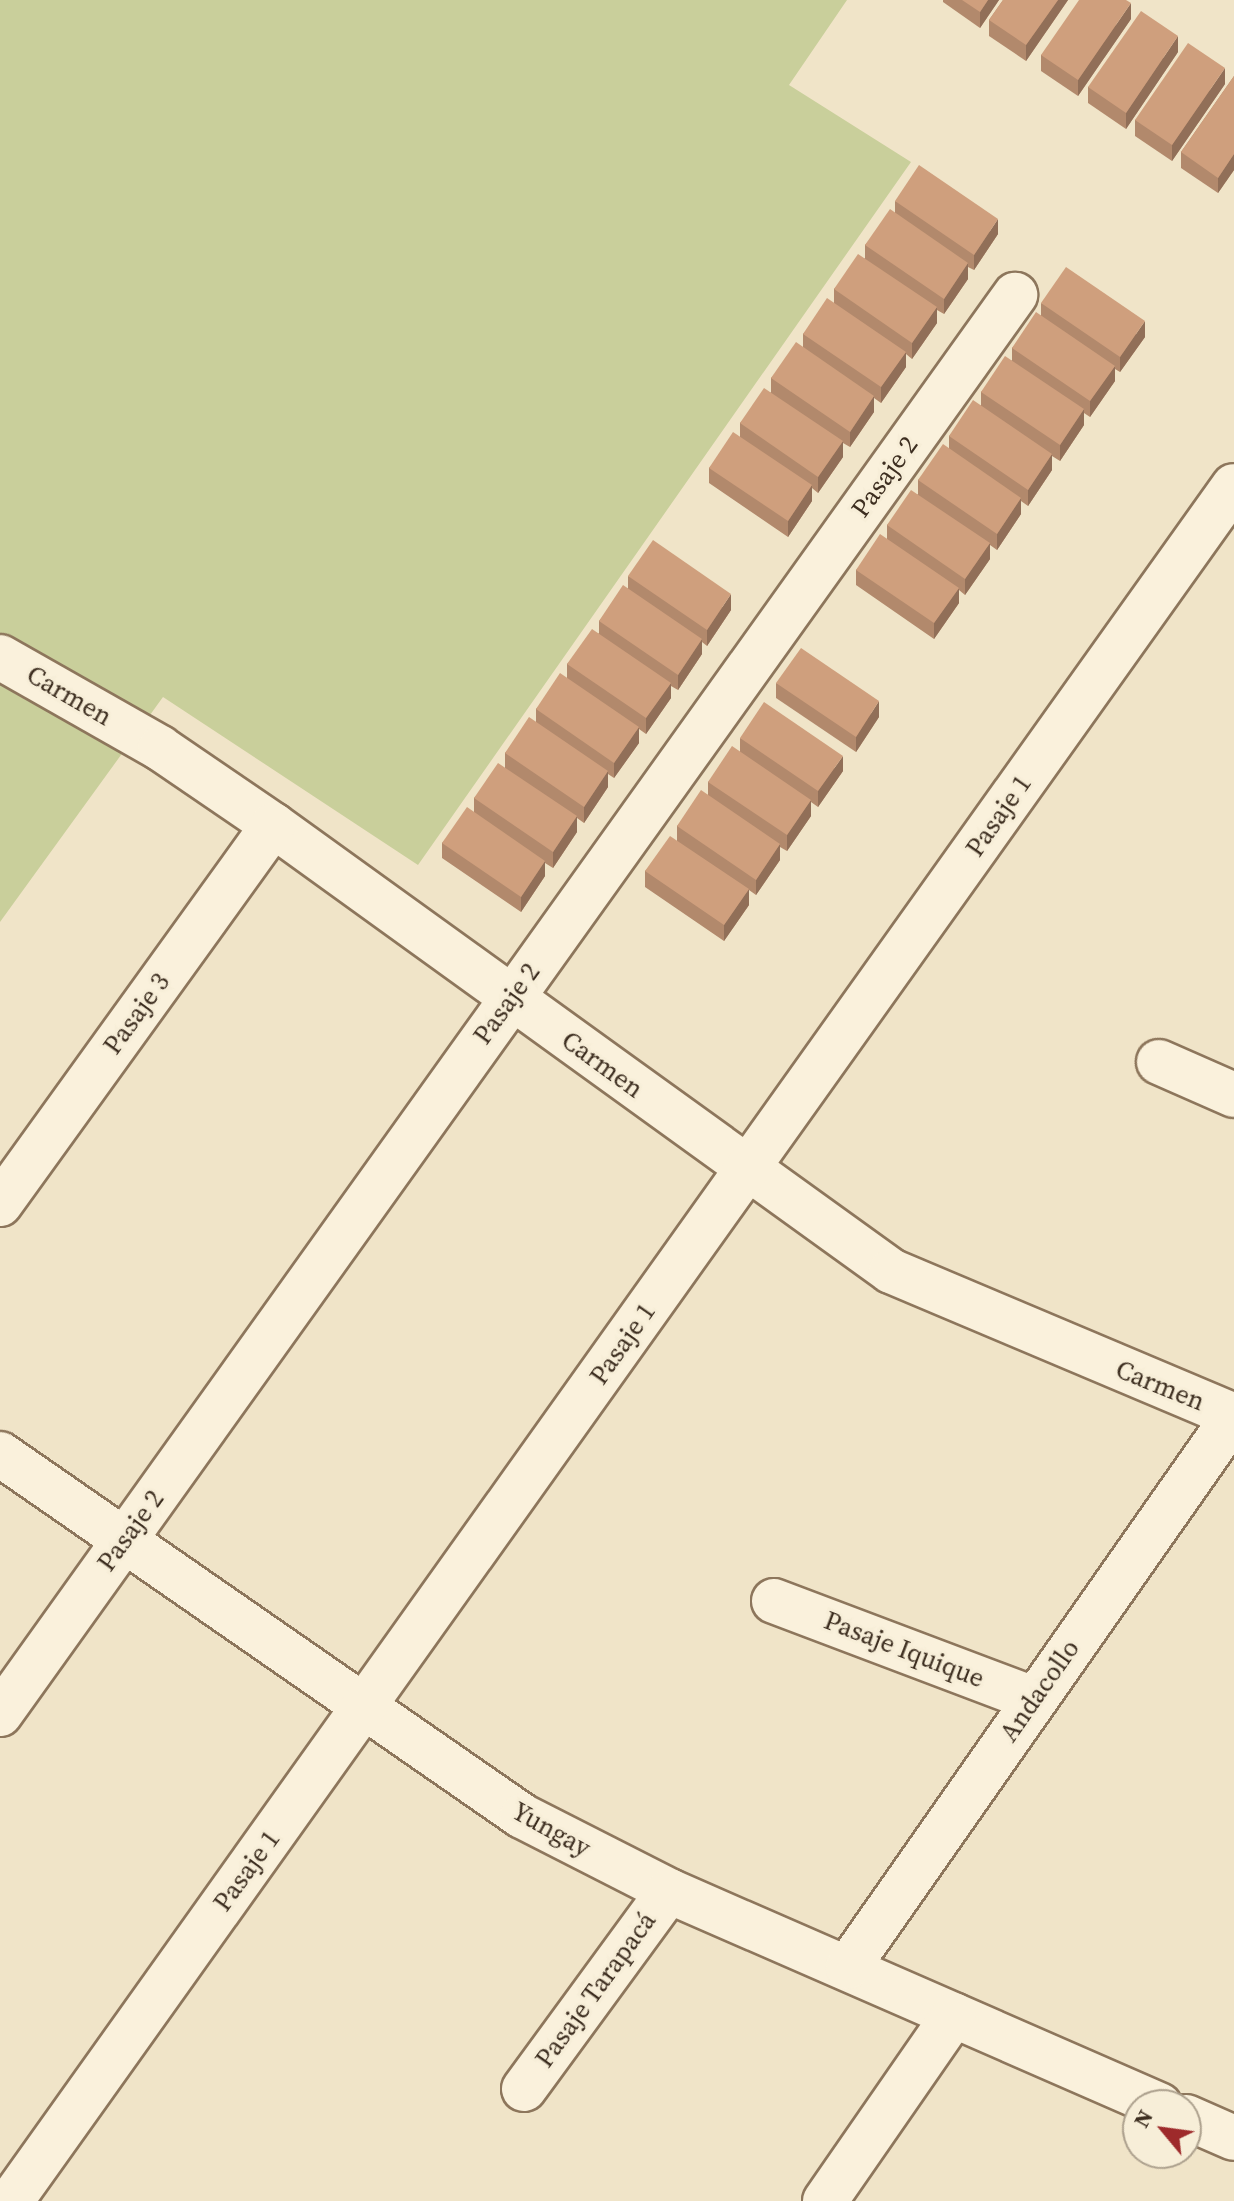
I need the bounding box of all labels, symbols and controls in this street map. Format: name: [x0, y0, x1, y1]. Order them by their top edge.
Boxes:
street label: Pasaje 2: [845, 430, 925, 524]
street label: Carmen: [21, 659, 117, 733]
street label: Pasaje 1: [960, 769, 1038, 863]
street label: Pasaje 2: [467, 957, 547, 1051]
street label: Pasaje 3: [97, 967, 177, 1061]
street label: Carmen: [555, 1025, 649, 1105]
street label: Pasaje 1: [584, 1297, 662, 1391]
street label: Carmen: [1111, 1354, 1209, 1418]
street label: Pasaje 2: [91, 1484, 171, 1578]
street label: Pasaje Iquique: [820, 1605, 988, 1695]
street label: Andacollo: [994, 1634, 1086, 1748]
street label: Yungay: [506, 1796, 596, 1864]
street label: Pasaje 1: [207, 1824, 287, 1918]
street label: Pasaje Tarapacá: [529, 1906, 663, 2074]
north arrow: [1122, 2089, 1202, 2169]
text: N: [1126, 2104, 1160, 2133]

